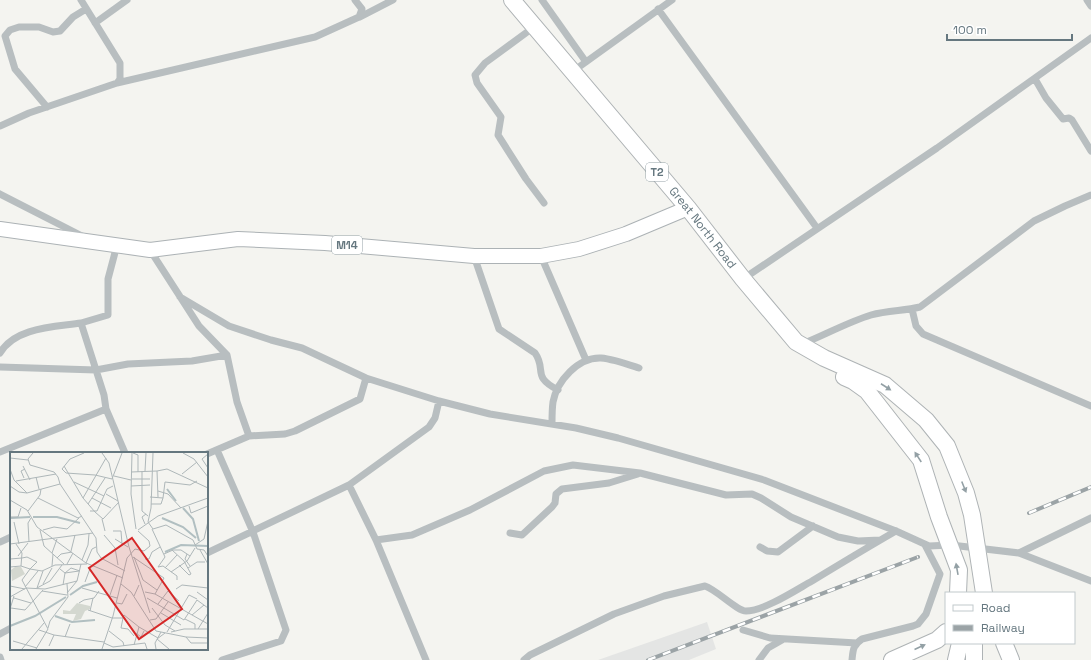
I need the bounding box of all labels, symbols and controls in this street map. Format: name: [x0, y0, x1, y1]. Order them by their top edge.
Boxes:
scale bar: [947, 16, 1072, 42]
text: 100 m: [953, 22, 987, 38]
road number: T2: [646, 163, 668, 181]
street label: Great North Road: [665, 183, 740, 272]
road number: M14: [332, 236, 362, 254]
one-way arrow: [880, 383, 891, 390]
one-way arrow: [914, 451, 921, 463]
inset map: [10, 452, 208, 650]
one-way arrow: [961, 481, 967, 493]
one-way arrow: [954, 563, 960, 575]
legend: [945, 592, 1075, 644]
text: Road: [981, 600, 1010, 616]
text: Railway: [981, 620, 1025, 636]
one-way arrow: [914, 644, 926, 651]

